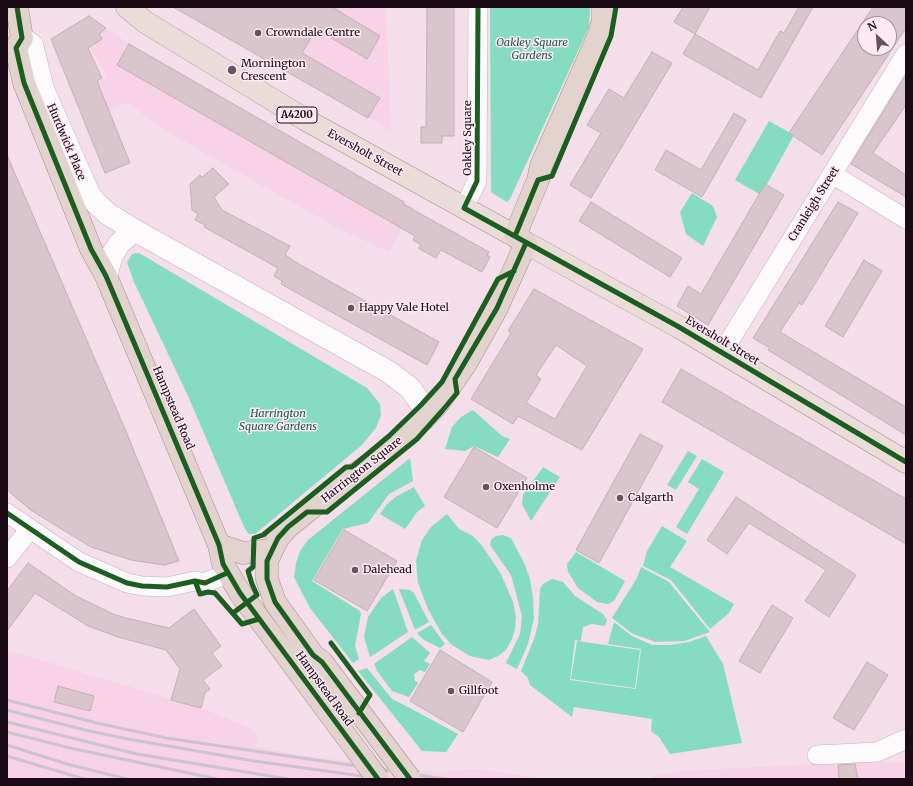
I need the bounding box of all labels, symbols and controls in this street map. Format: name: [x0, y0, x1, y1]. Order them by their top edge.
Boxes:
north arrow: [857, 16, 897, 56]
text: N: [865, 18, 879, 34]
place label: Crowndale Centre: [266, 26, 360, 40]
marker: Crowndale Centre: [253, 28, 263, 38]
park label: Oakley Square Gardens: [496, 36, 568, 62]
place label: Mornington Crescent: [241, 57, 306, 83]
marker: Mornington Crescent: [226, 64, 238, 76]
street label: Oakley Square: [461, 100, 475, 176]
street label: Hurdwick Place: [44, 102, 88, 182]
road number: A4200: [277, 107, 317, 123]
street label: Eversholt Street: [325, 127, 405, 179]
street label: Cranleigh Street: [786, 164, 842, 244]
place label: Happy Vale Hotel: [359, 301, 449, 315]
marker: Happy Vale Hotel: [346, 303, 356, 313]
street label: Eversholt Street: [683, 314, 761, 368]
street label: Hampstead Road: [149, 364, 197, 452]
park label: Harrington Square Gardens: [239, 407, 317, 433]
street label: Harrington Square: [319, 434, 405, 506]
place label: Oxenholme: [494, 480, 555, 494]
marker: Oxenholme: [481, 482, 491, 492]
place label: Calgarth: [628, 491, 674, 505]
marker: Calgarth: [615, 493, 625, 503]
place label: Dalehead: [363, 563, 412, 577]
marker: Dalehead: [350, 565, 360, 575]
street label: Hampstead Road: [292, 649, 356, 729]
place label: Gillfoot: [459, 684, 499, 698]
marker: Gillfoot: [446, 686, 456, 696]

